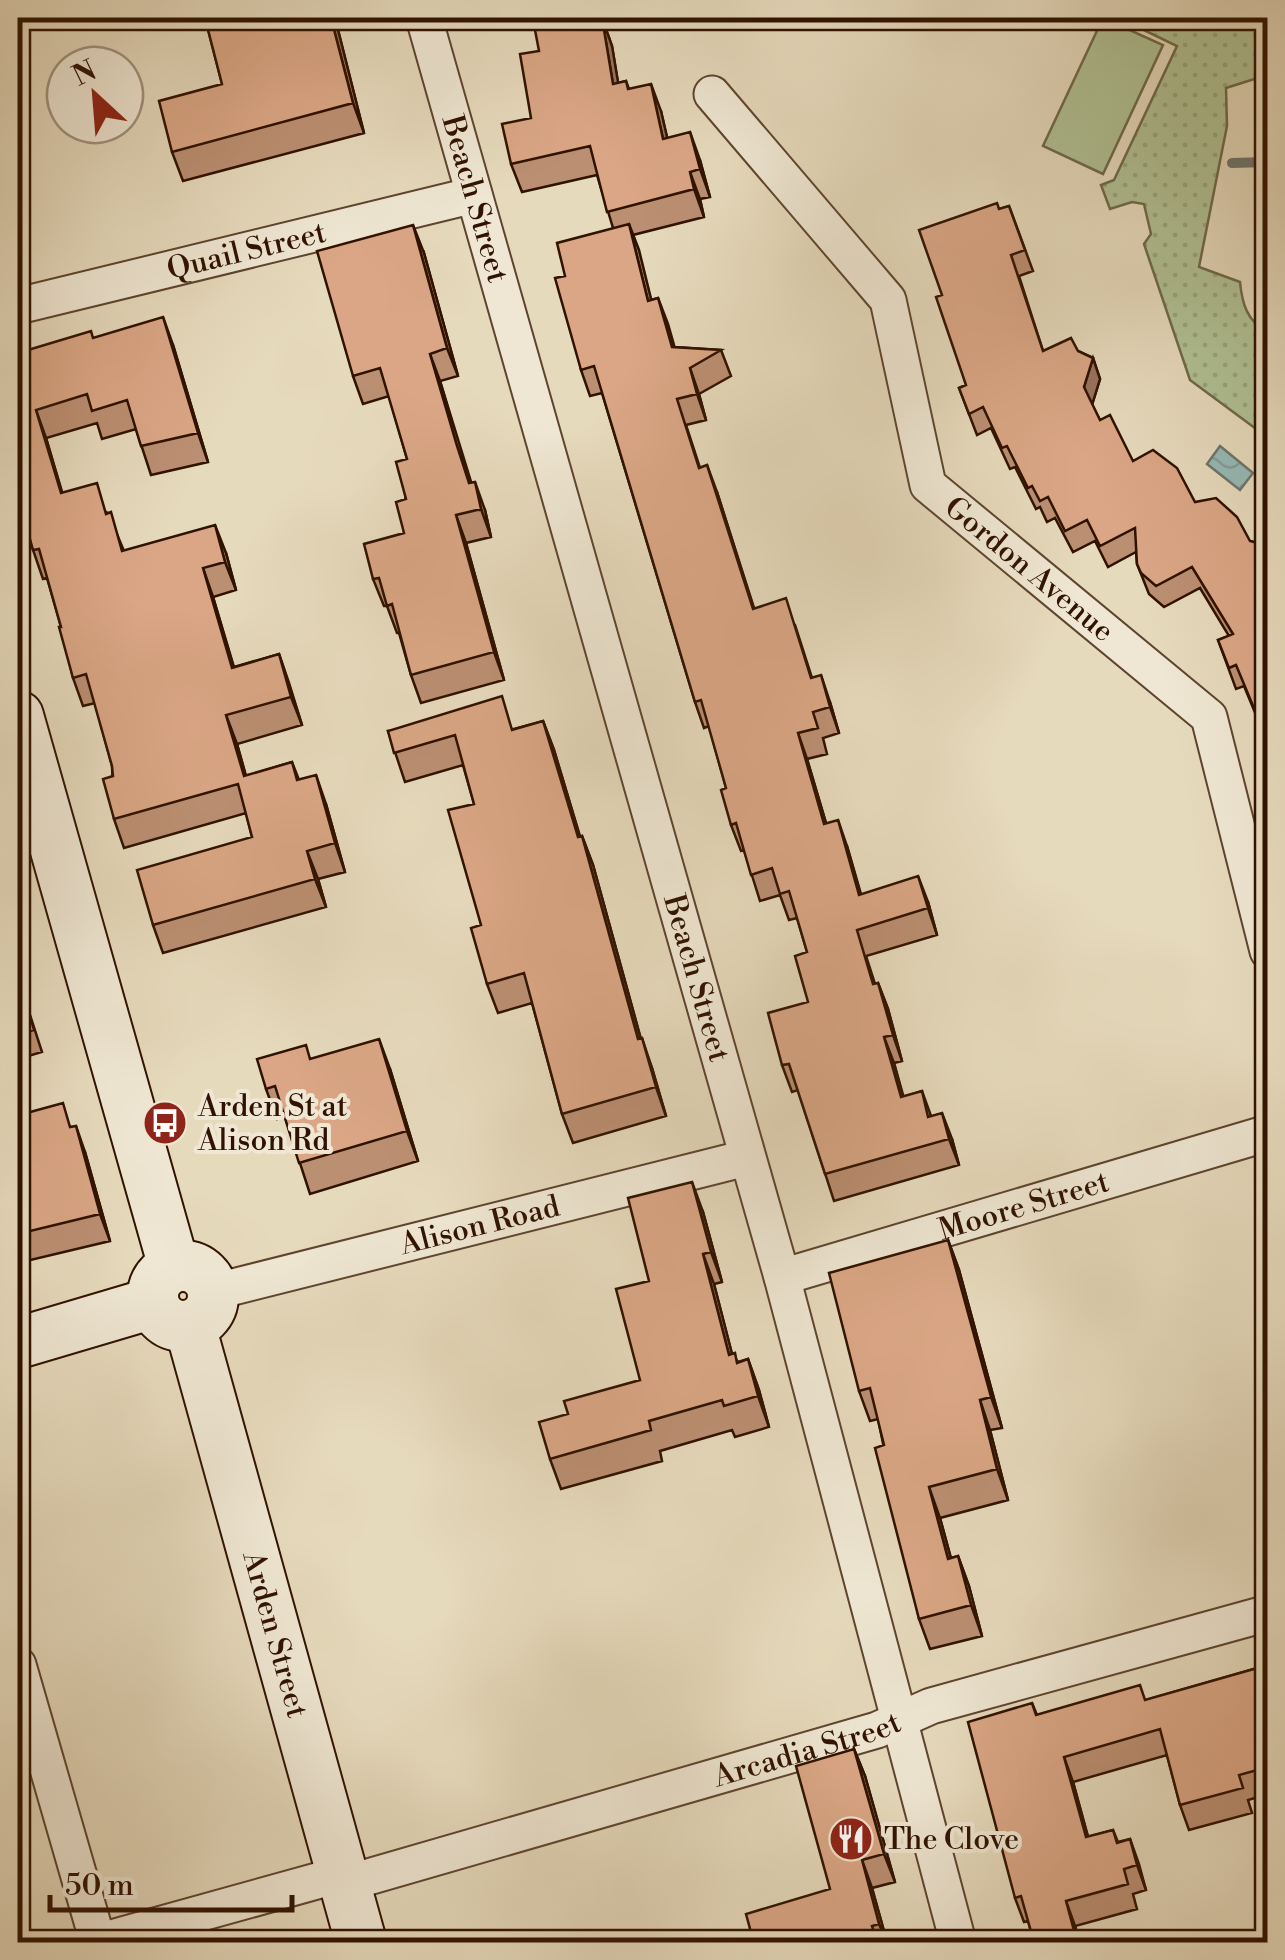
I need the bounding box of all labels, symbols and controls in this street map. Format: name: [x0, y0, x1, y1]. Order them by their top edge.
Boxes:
north arrow: [45, 45, 145, 145]
text: N: [67, 53, 102, 94]
street label: Beach Street: [432, 110, 516, 287]
street label: Quail Street: [163, 214, 330, 289]
street label: Gordon Avenue: [936, 489, 1122, 651]
street label: Beach Street: [654, 889, 738, 1066]
place label: Arden St at Alison Rd: [197, 1088, 348, 1160]
bus stop icon: Arden St at Alison Rd: [142, 1100, 188, 1146]
street label: Moore Street: [934, 1163, 1114, 1250]
street label: Alison Road: [395, 1188, 564, 1264]
street label: Arden Street: [233, 1546, 316, 1723]
street label: Arcadia Street: [708, 1704, 907, 1797]
restaurant icon: The Clove: [828, 1816, 874, 1862]
place label: The Clove: [884, 1821, 1019, 1859]
scale bar: [50, 1850, 292, 1912]
text: 50 m: [65, 1867, 134, 1905]

